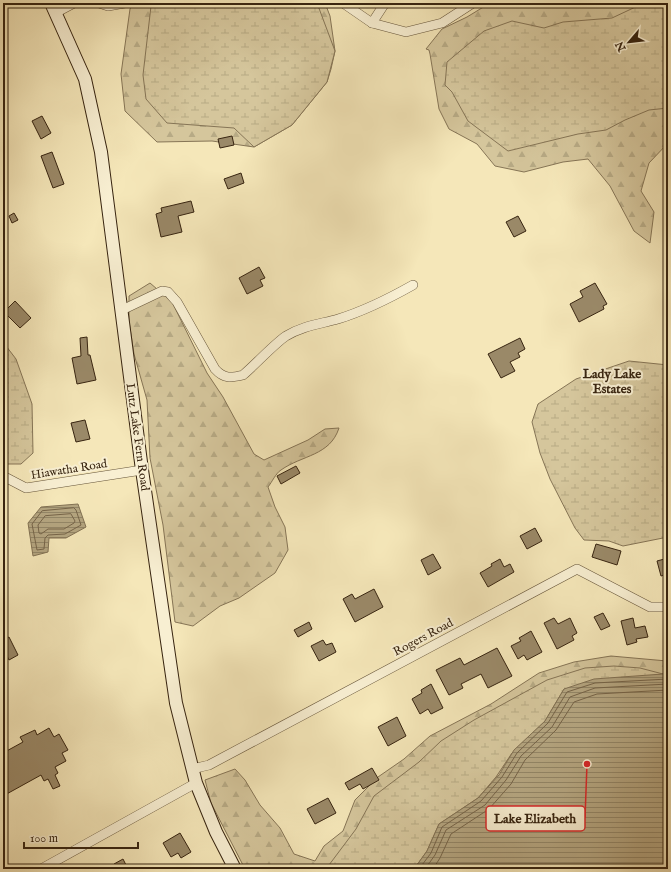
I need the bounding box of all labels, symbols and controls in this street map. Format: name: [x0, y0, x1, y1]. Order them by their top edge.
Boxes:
north arrow: [609, 22, 649, 62]
text: N: [612, 38, 630, 55]
district label: Lady Lake Estates: [582, 366, 641, 398]
street label: Lutz Lake Fern Road: [123, 382, 153, 493]
street label: Hiawatha Road: [30, 456, 109, 483]
street label: Rogers Road: [391, 615, 456, 660]
callout: Lake Elizabeth: [486, 806, 585, 831]
text: Lake Elizabeth: [493, 811, 577, 828]
scale bar: [24, 824, 138, 850]
text: 100 m: [30, 831, 58, 846]

